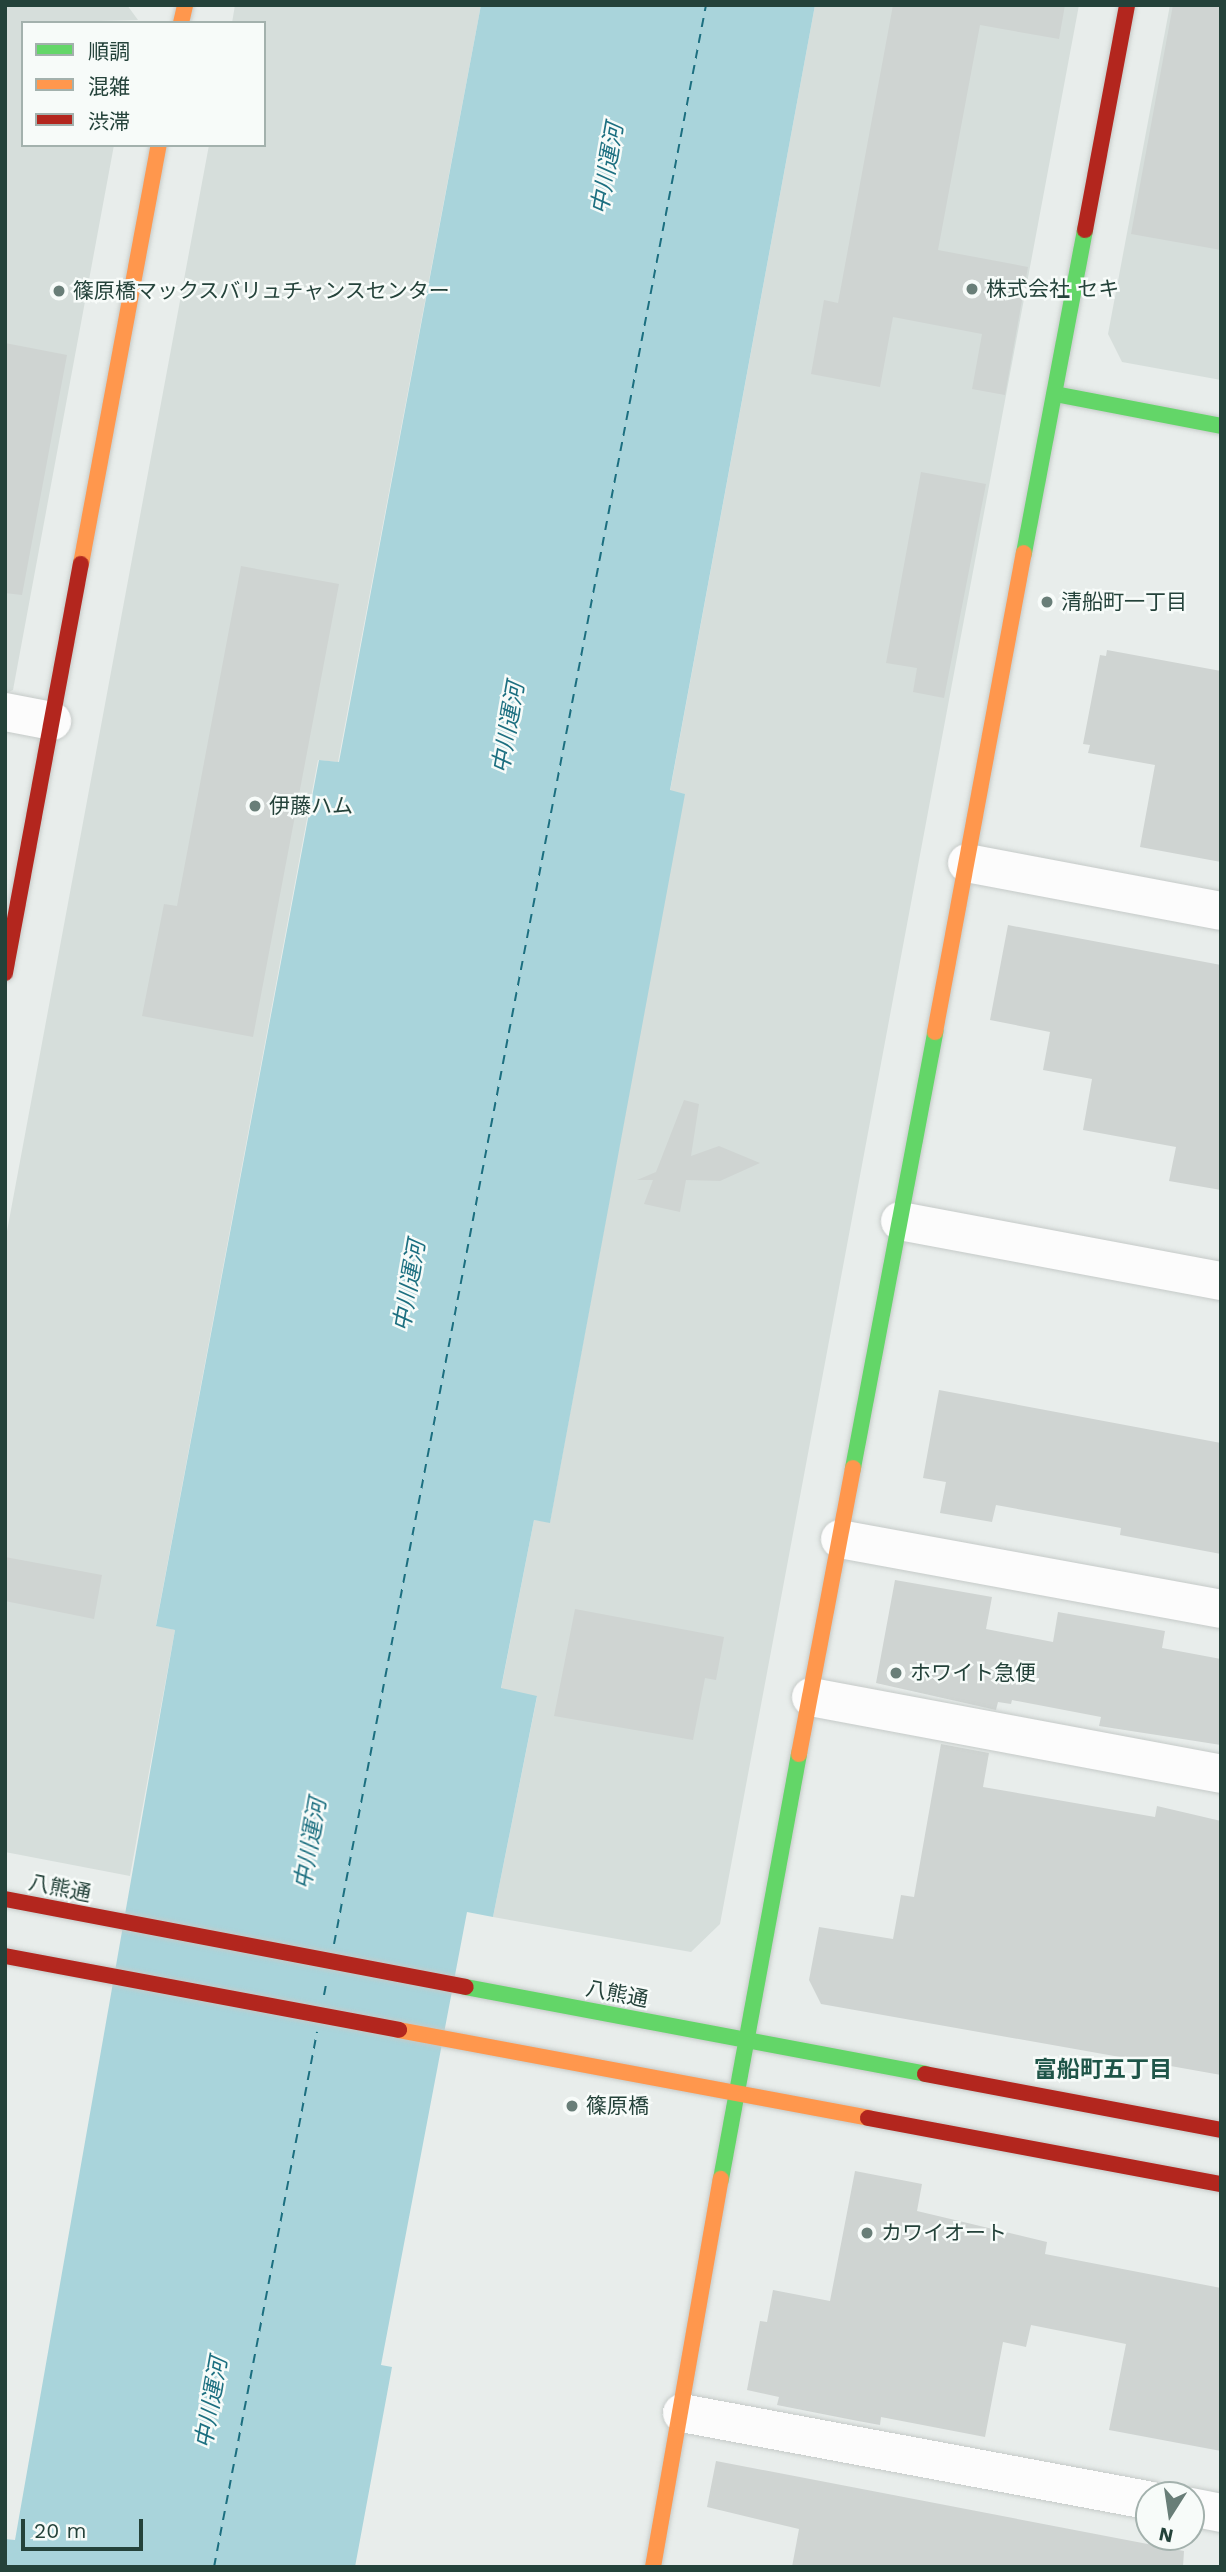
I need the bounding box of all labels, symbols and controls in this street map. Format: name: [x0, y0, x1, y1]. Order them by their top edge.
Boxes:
legend: [21, 21, 266, 147]
text: 順調: [88, 39, 130, 64]
text: 混雑: [88, 74, 130, 99]
text: 渋滞: [88, 109, 130, 134]
water label: 中川運河: [586, 121, 630, 217]
place label: 株式会社 セキ: [986, 276, 1119, 302]
place label: 篠原橋マックスバリュチャンスセンター: [73, 278, 451, 304]
marker: 株式会社 セキ: [964, 281, 980, 297]
marker: 篠原橋マックスバリュチャンスセンター: [51, 283, 67, 299]
place label: 清船町一丁目: [1061, 589, 1187, 615]
marker: 清船町一丁目: [1039, 594, 1055, 610]
water label: 中川運河: [487, 680, 531, 776]
place label: 伊藤ハム: [269, 793, 353, 819]
marker: 伊藤ハム: [247, 798, 263, 814]
water label: 中川運河: [388, 1238, 432, 1334]
place label: ホワイト急便: [910, 1660, 1036, 1686]
marker: ホワイト急便: [888, 1665, 904, 1681]
water label: 中川運河: [289, 1796, 333, 1892]
street label: 八熊通: [27, 1870, 93, 1906]
street label: 八熊通: [584, 1976, 650, 2012]
district label: 富船町五丁目: [1034, 2056, 1172, 2084]
place label: 篠原橋: [586, 2093, 649, 2119]
marker: 篠原橋: [564, 2098, 580, 2114]
place label: カワイオート: [881, 2220, 1007, 2246]
marker: カワイオート: [859, 2225, 875, 2241]
water label: 中川運河: [190, 2355, 234, 2451]
north arrow: [1135, 2481, 1205, 2551]
scale bar: [24, 2506, 147, 2550]
text: 20 m: [34, 2518, 86, 2543]
text: N: [1157, 2522, 1175, 2548]

